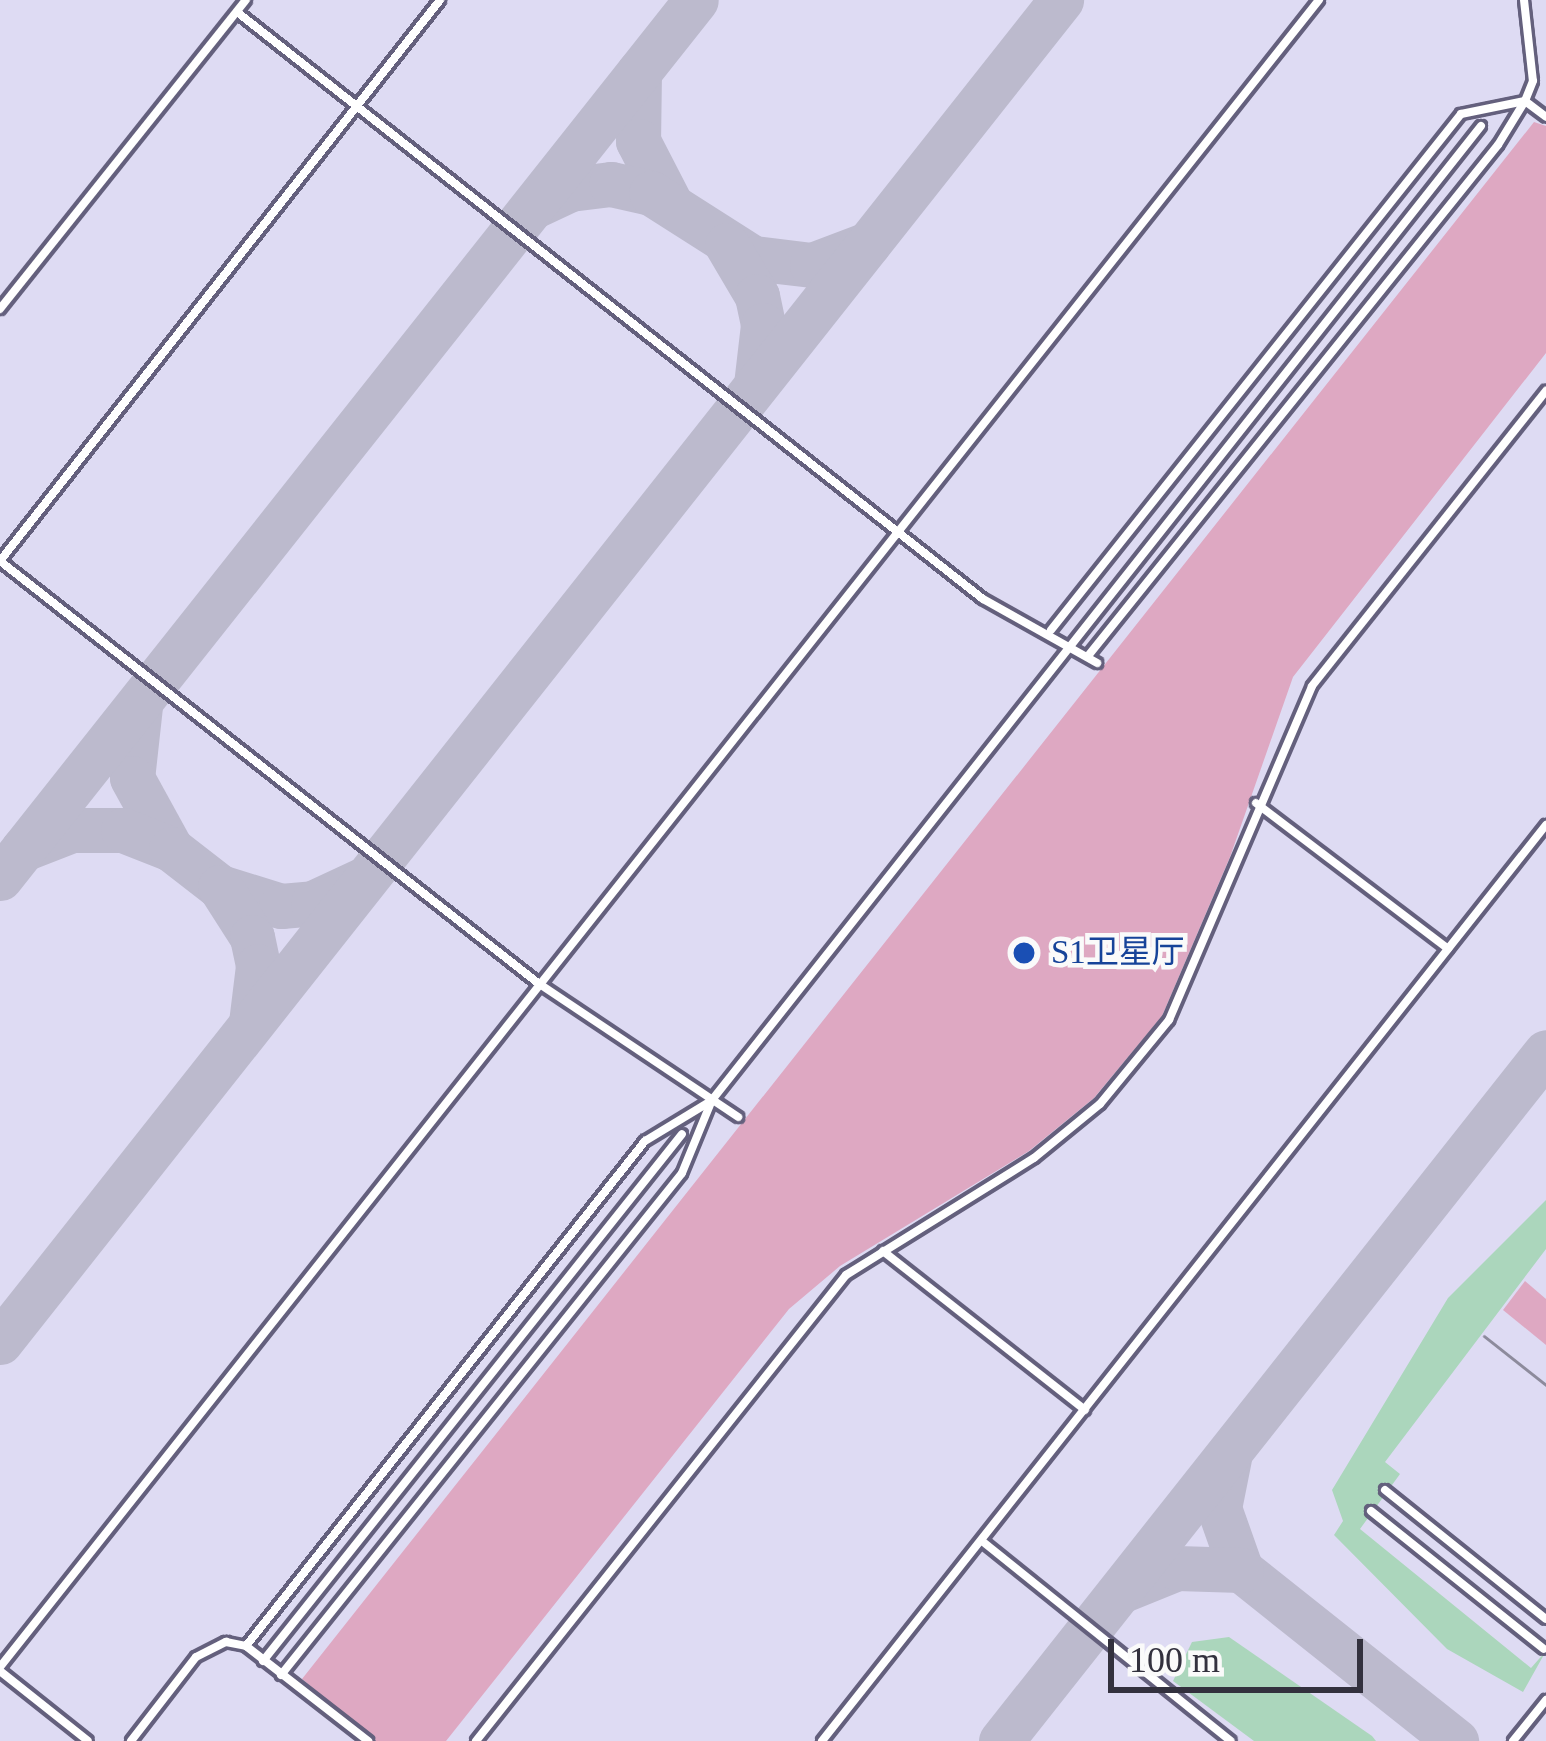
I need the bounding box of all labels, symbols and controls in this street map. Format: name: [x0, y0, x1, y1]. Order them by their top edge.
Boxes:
place label: S1卫星厅: [1051, 933, 1185, 973]
marker: S1卫星厅: [1008, 937, 1040, 969]
scale bar: [1114, 1615, 1369, 1689]
text: 100 m: [1129, 1640, 1220, 1680]

